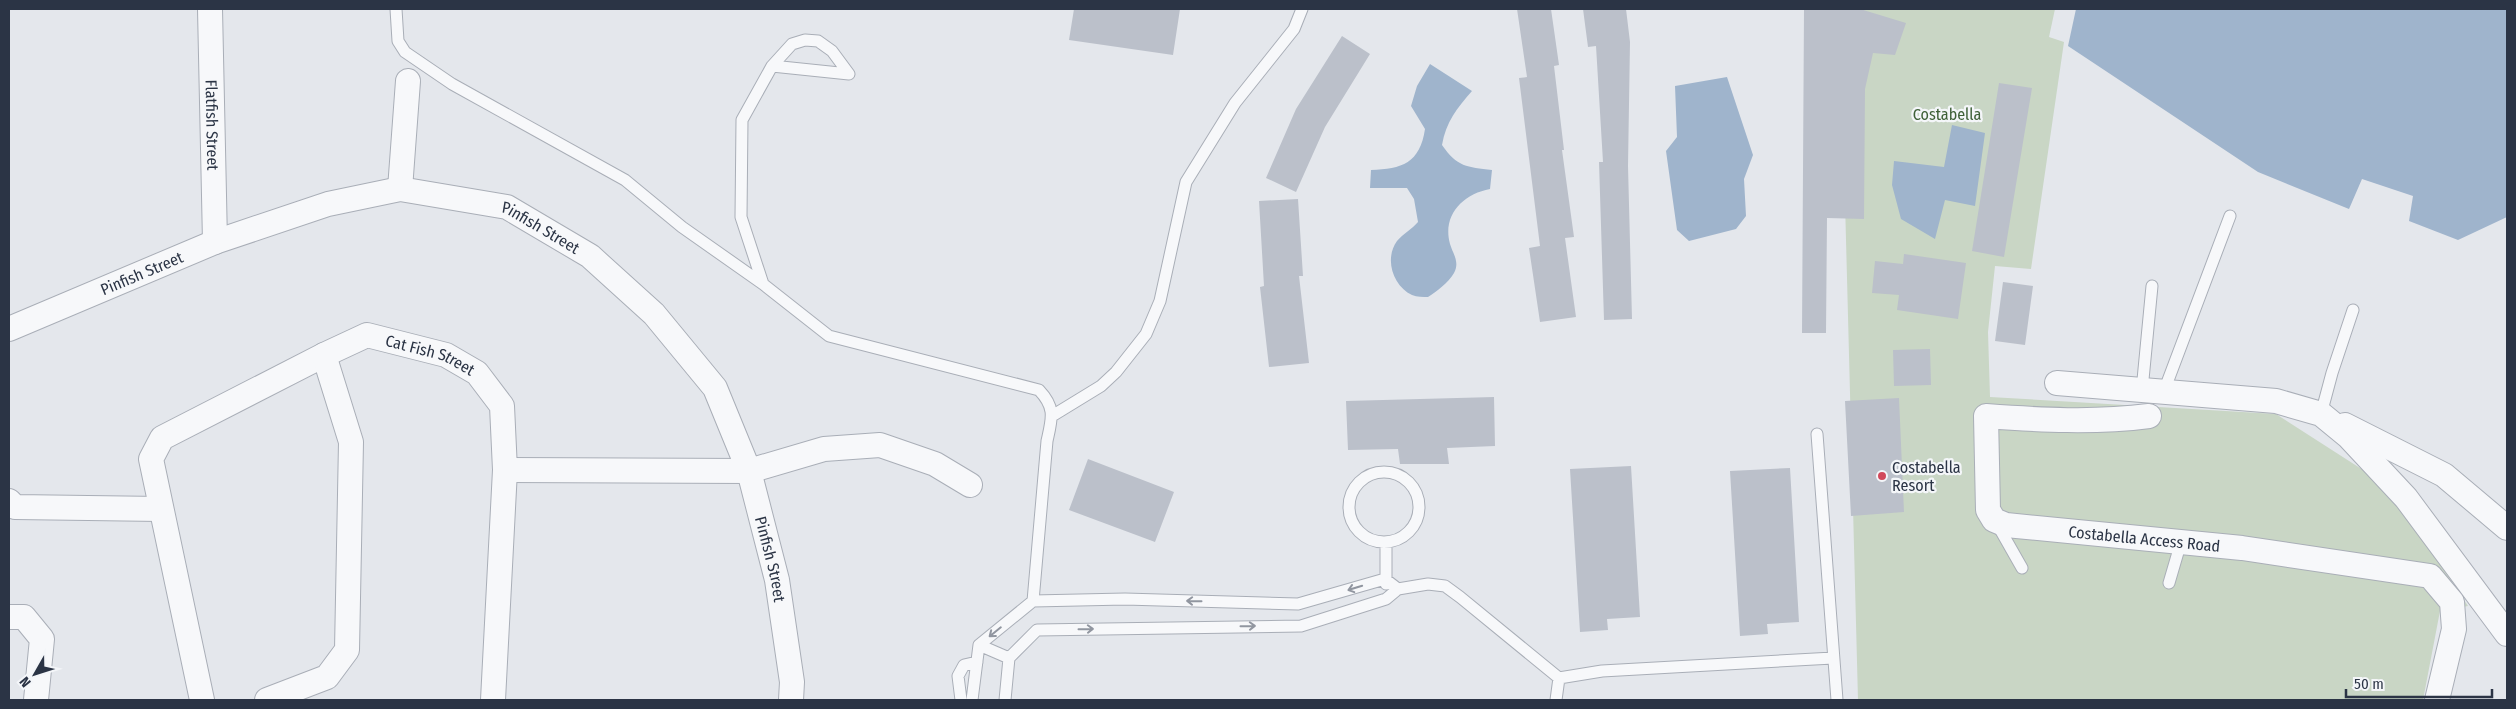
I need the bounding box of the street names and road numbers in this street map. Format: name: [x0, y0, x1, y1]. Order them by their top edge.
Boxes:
street label: Flatfish Street: [202, 79, 222, 171]
street label: Pinfish Street: [501, 197, 584, 258]
street label: Pinfish Street: [98, 247, 187, 299]
street label: Cat Fish Street: [384, 331, 479, 380]
street label: Pinfish Street: [751, 514, 789, 604]
street label: Costabella Access Road: [2068, 522, 2221, 556]

